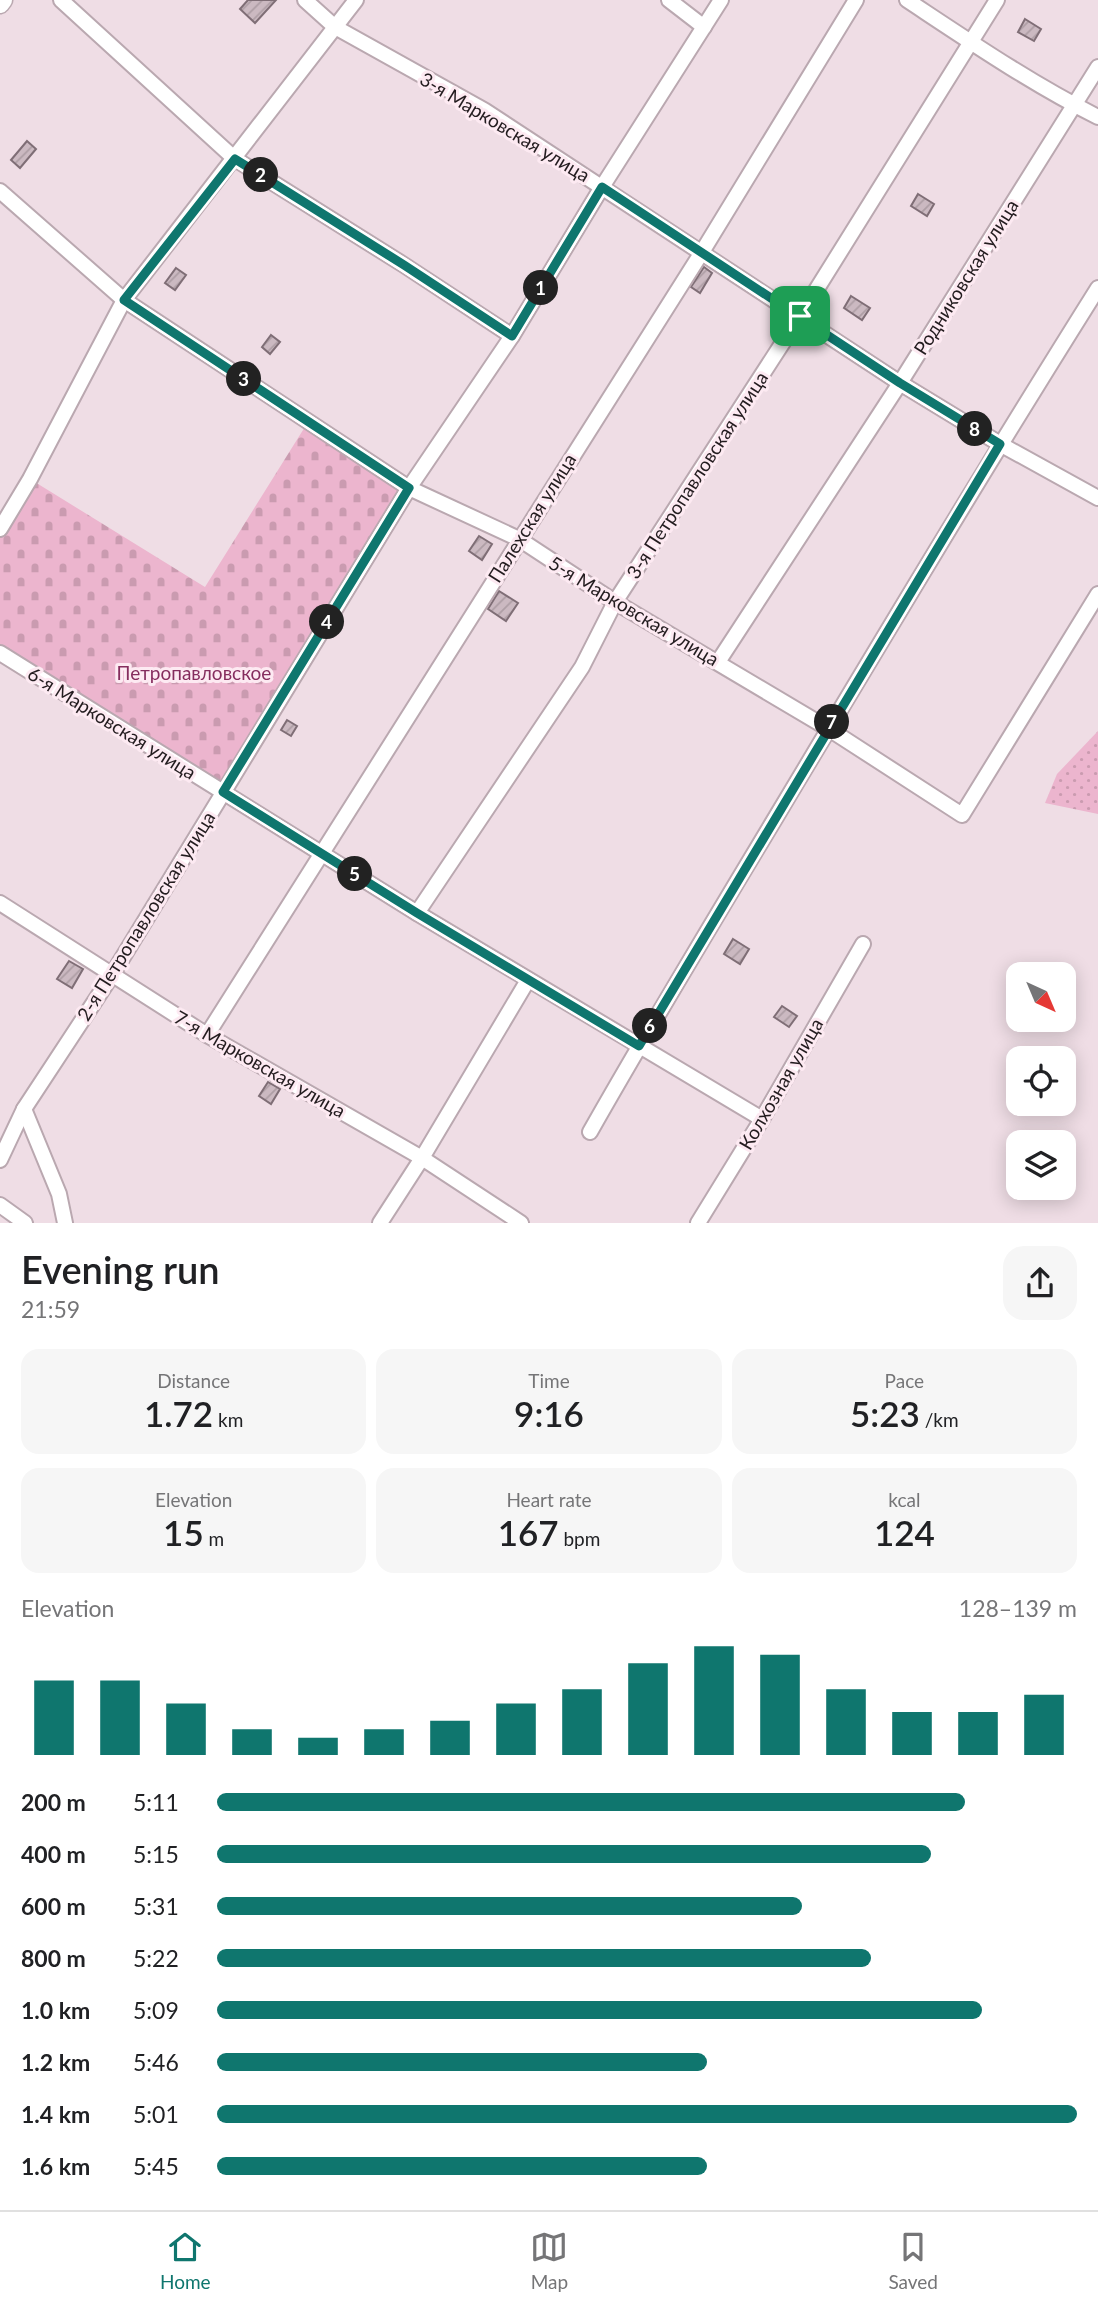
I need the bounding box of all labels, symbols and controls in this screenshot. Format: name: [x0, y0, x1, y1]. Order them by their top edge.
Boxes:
street label: 3-я Марковская улица: [416, 67, 594, 186]
pin: 2: [244, 158, 278, 192]
text: 2: [255, 163, 266, 186]
street label: Родниковская улица: [908, 195, 1023, 359]
pin: 1: [524, 270, 558, 306]
text: 1: [535, 276, 546, 299]
pin: [770, 286, 830, 346]
icon: arrive: [781, 297, 819, 335]
pin: 3: [226, 362, 262, 396]
text: 3: [238, 367, 249, 390]
street label: 3-я Петропавловская улица: [621, 367, 772, 583]
pin: 8: [958, 412, 992, 446]
text: 8: [969, 417, 980, 440]
street label: Палехская улица: [483, 449, 580, 586]
street label: 5-я Марковская улица: [545, 551, 723, 670]
pin: 4: [310, 604, 344, 640]
text: 4: [321, 610, 332, 633]
street label: 6-я Марковская улица: [24, 661, 201, 784]
park label: Петропавловское: [117, 661, 271, 684]
pin: 7: [814, 704, 850, 740]
text: 7: [826, 710, 837, 733]
street label: 2-я Петропавловская улица: [72, 807, 220, 1025]
pin: 5: [338, 856, 372, 892]
text: 5: [349, 862, 360, 885]
north arrow: [1006, 962, 1076, 1032]
map controls: [1006, 962, 1076, 1200]
street label: 7-я Марковская улица: [171, 1005, 350, 1122]
pin: 6: [632, 1009, 668, 1044]
text: 6: [644, 1014, 655, 1037]
street label: Колхозная улица: [734, 1014, 828, 1154]
button: locate: [1006, 1046, 1076, 1116]
button: layers: [1006, 1130, 1076, 1200]
text: Evening run: [21, 1246, 220, 1292]
button: share: [1003, 1246, 1077, 1320]
text: 21:59: [21, 1295, 80, 1323]
text: Distance: [157, 1369, 230, 1392]
text: Time: [528, 1369, 570, 1392]
text: Pace: [885, 1369, 924, 1392]
text: 1.72: [144, 1392, 213, 1434]
text: 9:16: [514, 1392, 584, 1434]
text: 5:23: [850, 1392, 920, 1434]
text: km: [213, 1408, 243, 1431]
text: /km: [920, 1408, 959, 1431]
text: Elevation: [155, 1488, 232, 1511]
text: Heart rate: [506, 1488, 592, 1511]
text: kcal: [888, 1488, 920, 1511]
text: 15: [163, 1511, 204, 1553]
text: 167: [498, 1511, 559, 1553]
text: 124: [874, 1511, 935, 1553]
text: m: [204, 1527, 224, 1550]
text: bpm: [559, 1527, 600, 1550]
text: Elevation: [21, 1594, 114, 1622]
text: 128–139 m: [959, 1594, 1077, 1622]
text: 200 m: [21, 1788, 86, 1816]
text: 5:11: [133, 1788, 179, 1816]
text: 400 m: [21, 1840, 86, 1868]
text: 5:15: [133, 1840, 179, 1868]
text: 600 m: [21, 1892, 86, 1920]
text: 5:31: [133, 1892, 179, 1920]
text: 800 m: [21, 1944, 86, 1972]
text: 5:22: [133, 1944, 179, 1972]
text: 1.0 km: [21, 1996, 90, 2024]
text: 5:09: [133, 1996, 179, 2024]
text: 1.2 km: [21, 2048, 90, 2076]
text: 5:46: [133, 2048, 179, 2076]
text: 1.4 km: [21, 2100, 90, 2128]
text: 5:01: [133, 2100, 179, 2128]
text: 1.6 km: [21, 2152, 90, 2180]
text: 5:45: [133, 2152, 179, 2180]
tab: Home: [160, 2228, 211, 2293]
tab: Map: [530, 2228, 568, 2293]
tab: Saved: [888, 2228, 938, 2293]

